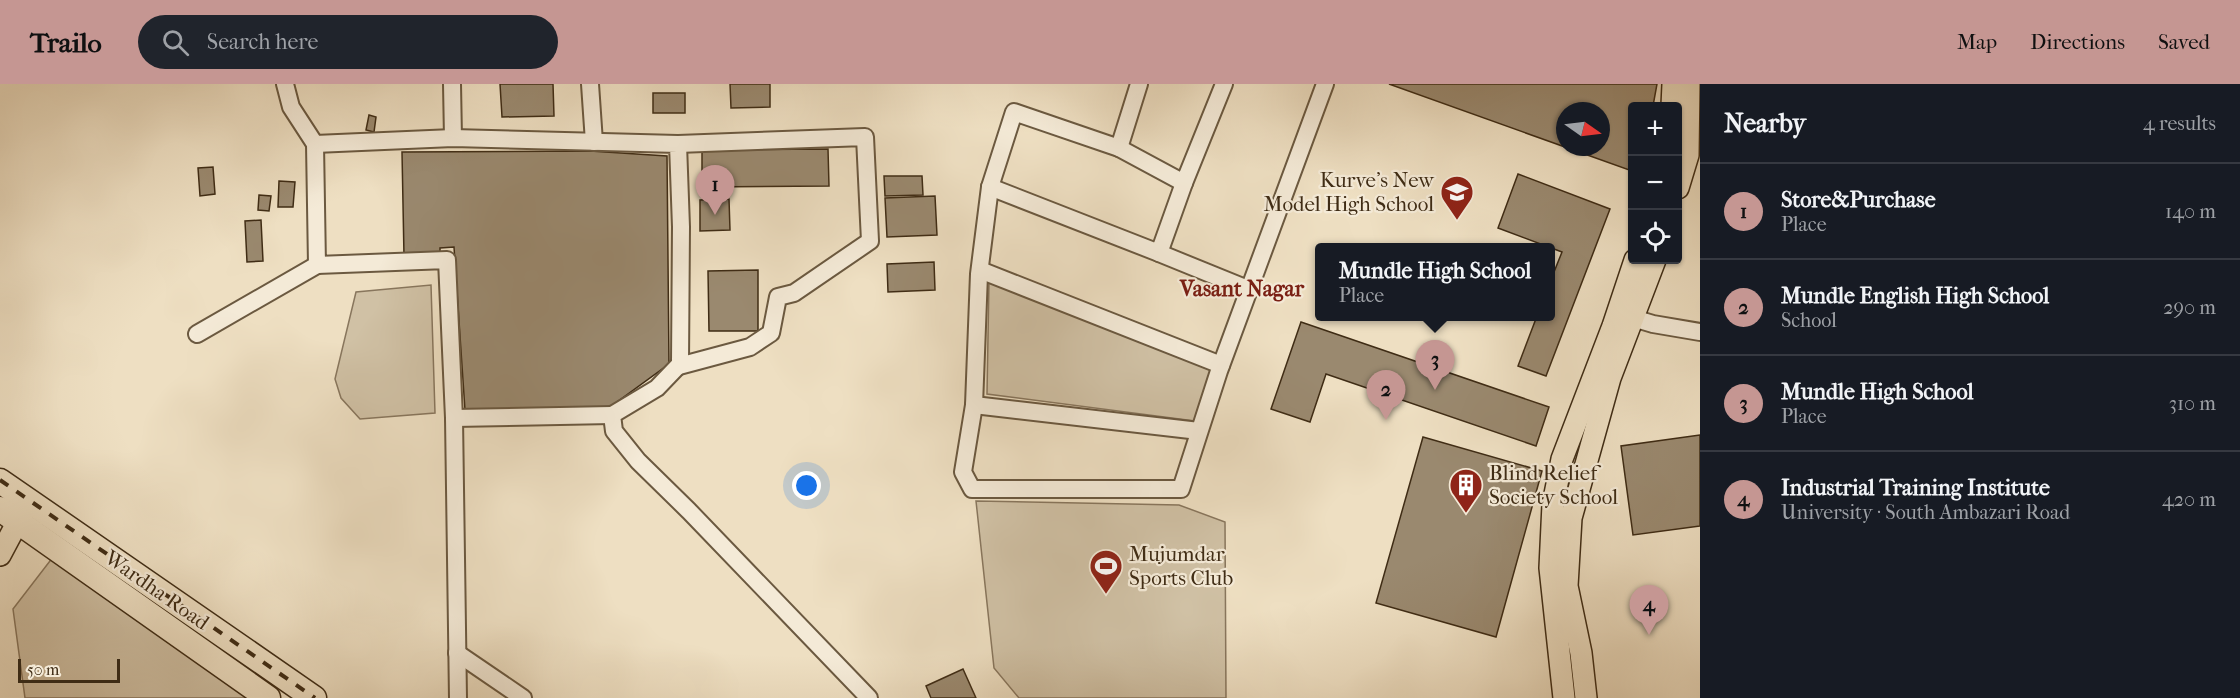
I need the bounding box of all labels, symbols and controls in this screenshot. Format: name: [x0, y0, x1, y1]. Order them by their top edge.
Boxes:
search box: [138, 15, 558, 69]
text: Trailo: [30, 26, 102, 59]
icon: search: [159, 26, 192, 59]
text: Search here: [207, 29, 318, 55]
text: Map: [1957, 30, 1997, 54]
text: Directions: [2030, 30, 2125, 54]
text: Saved: [2158, 30, 2210, 54]
north arrow: [1556, 102, 1610, 156]
map controls: [1628, 102, 1682, 264]
button: +: [1628, 102, 1682, 156]
text: Nearby: [1724, 108, 1806, 139]
text: 4 results: [2143, 112, 2216, 135]
button: −: [1628, 156, 1682, 210]
pin: 1: [696, 166, 734, 215]
place label: Kurve's New Model High School: [1263, 168, 1435, 216]
school or university icon: Kurve's New Model High School: [1439, 174, 1475, 221]
text: Store&Purchase: [1781, 187, 1936, 213]
text: 1: [1740, 200, 1747, 223]
text: 140 m: [2165, 200, 2216, 223]
button: locate: [1628, 210, 1682, 264]
text: Place: [1781, 213, 1827, 236]
popup: [1315, 243, 1555, 321]
text: Mundle High School: [1339, 258, 1531, 284]
district label: Vasant Nagar: [1179, 276, 1305, 302]
text: Mundle English High School: [1781, 283, 2049, 309]
text: Place: [1339, 284, 1384, 307]
text: 2: [1738, 296, 1749, 319]
text: 290 m: [2163, 296, 2216, 319]
text: School: [1781, 309, 1837, 332]
pin: 3: [1416, 340, 1454, 390]
pin: 2: [1366, 370, 1406, 420]
text: Mundle High School: [1781, 379, 1974, 405]
text: 3: [1739, 392, 1748, 415]
text: 310 m: [2169, 392, 2216, 415]
text: Place: [1781, 405, 1827, 428]
place label: Blind Relief Society School: [1489, 461, 1618, 509]
building icon: Blind Relief Society School: [1448, 467, 1484, 514]
your location: [792, 471, 821, 500]
text: Industrial Training Institute: [1781, 475, 2050, 501]
text: 4: [1738, 488, 1749, 511]
text: 420 m: [2162, 488, 2216, 511]
text: University · South Ambazari Road: [1781, 501, 2070, 524]
place label: Mujumdar Sports Club: [1129, 542, 1233, 590]
street label: Wardha Road: [99, 545, 214, 635]
sports icon: Mujumdar Sports Club: [1088, 548, 1124, 595]
pin: 4: [1630, 586, 1668, 635]
scale bar: [18, 656, 120, 684]
text: 50 m: [27, 660, 59, 679]

